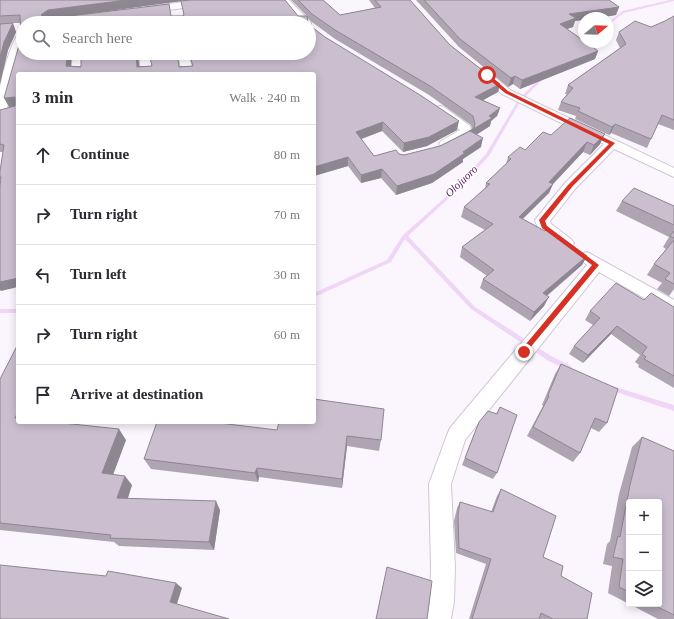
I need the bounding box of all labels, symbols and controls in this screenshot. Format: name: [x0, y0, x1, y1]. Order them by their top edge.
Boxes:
north arrow: [578, 12, 614, 48]
search box: [16, 16, 316, 60]
icon: search: [30, 27, 52, 49]
text: Search here: [62, 30, 132, 46]
route start: [478, 66, 496, 84]
text: 3 min: [32, 88, 73, 107]
text: Walk · 240 m: [229, 90, 300, 105]
icon: ahead: [32, 144, 54, 166]
text: Continue: [70, 146, 129, 162]
text: 80 m: [274, 147, 300, 162]
water label: Olojuoro: [442, 162, 480, 199]
icon: right: [32, 204, 54, 226]
text: Turn right: [70, 206, 137, 222]
text: 70 m: [274, 207, 300, 222]
icon: left: [32, 264, 54, 286]
text: Turn left: [70, 266, 127, 282]
text: 30 m: [274, 267, 300, 282]
icon: right: [32, 324, 54, 346]
text: Turn right: [70, 326, 137, 342]
text: 60 m: [274, 327, 300, 342]
route end: [515, 343, 533, 361]
icon: arrive: [32, 384, 54, 406]
text: Arrive at destination: [70, 386, 203, 402]
map controls: [626, 499, 662, 607]
button: +: [626, 499, 662, 535]
button: −: [626, 535, 662, 571]
button: layers: [626, 571, 662, 607]

